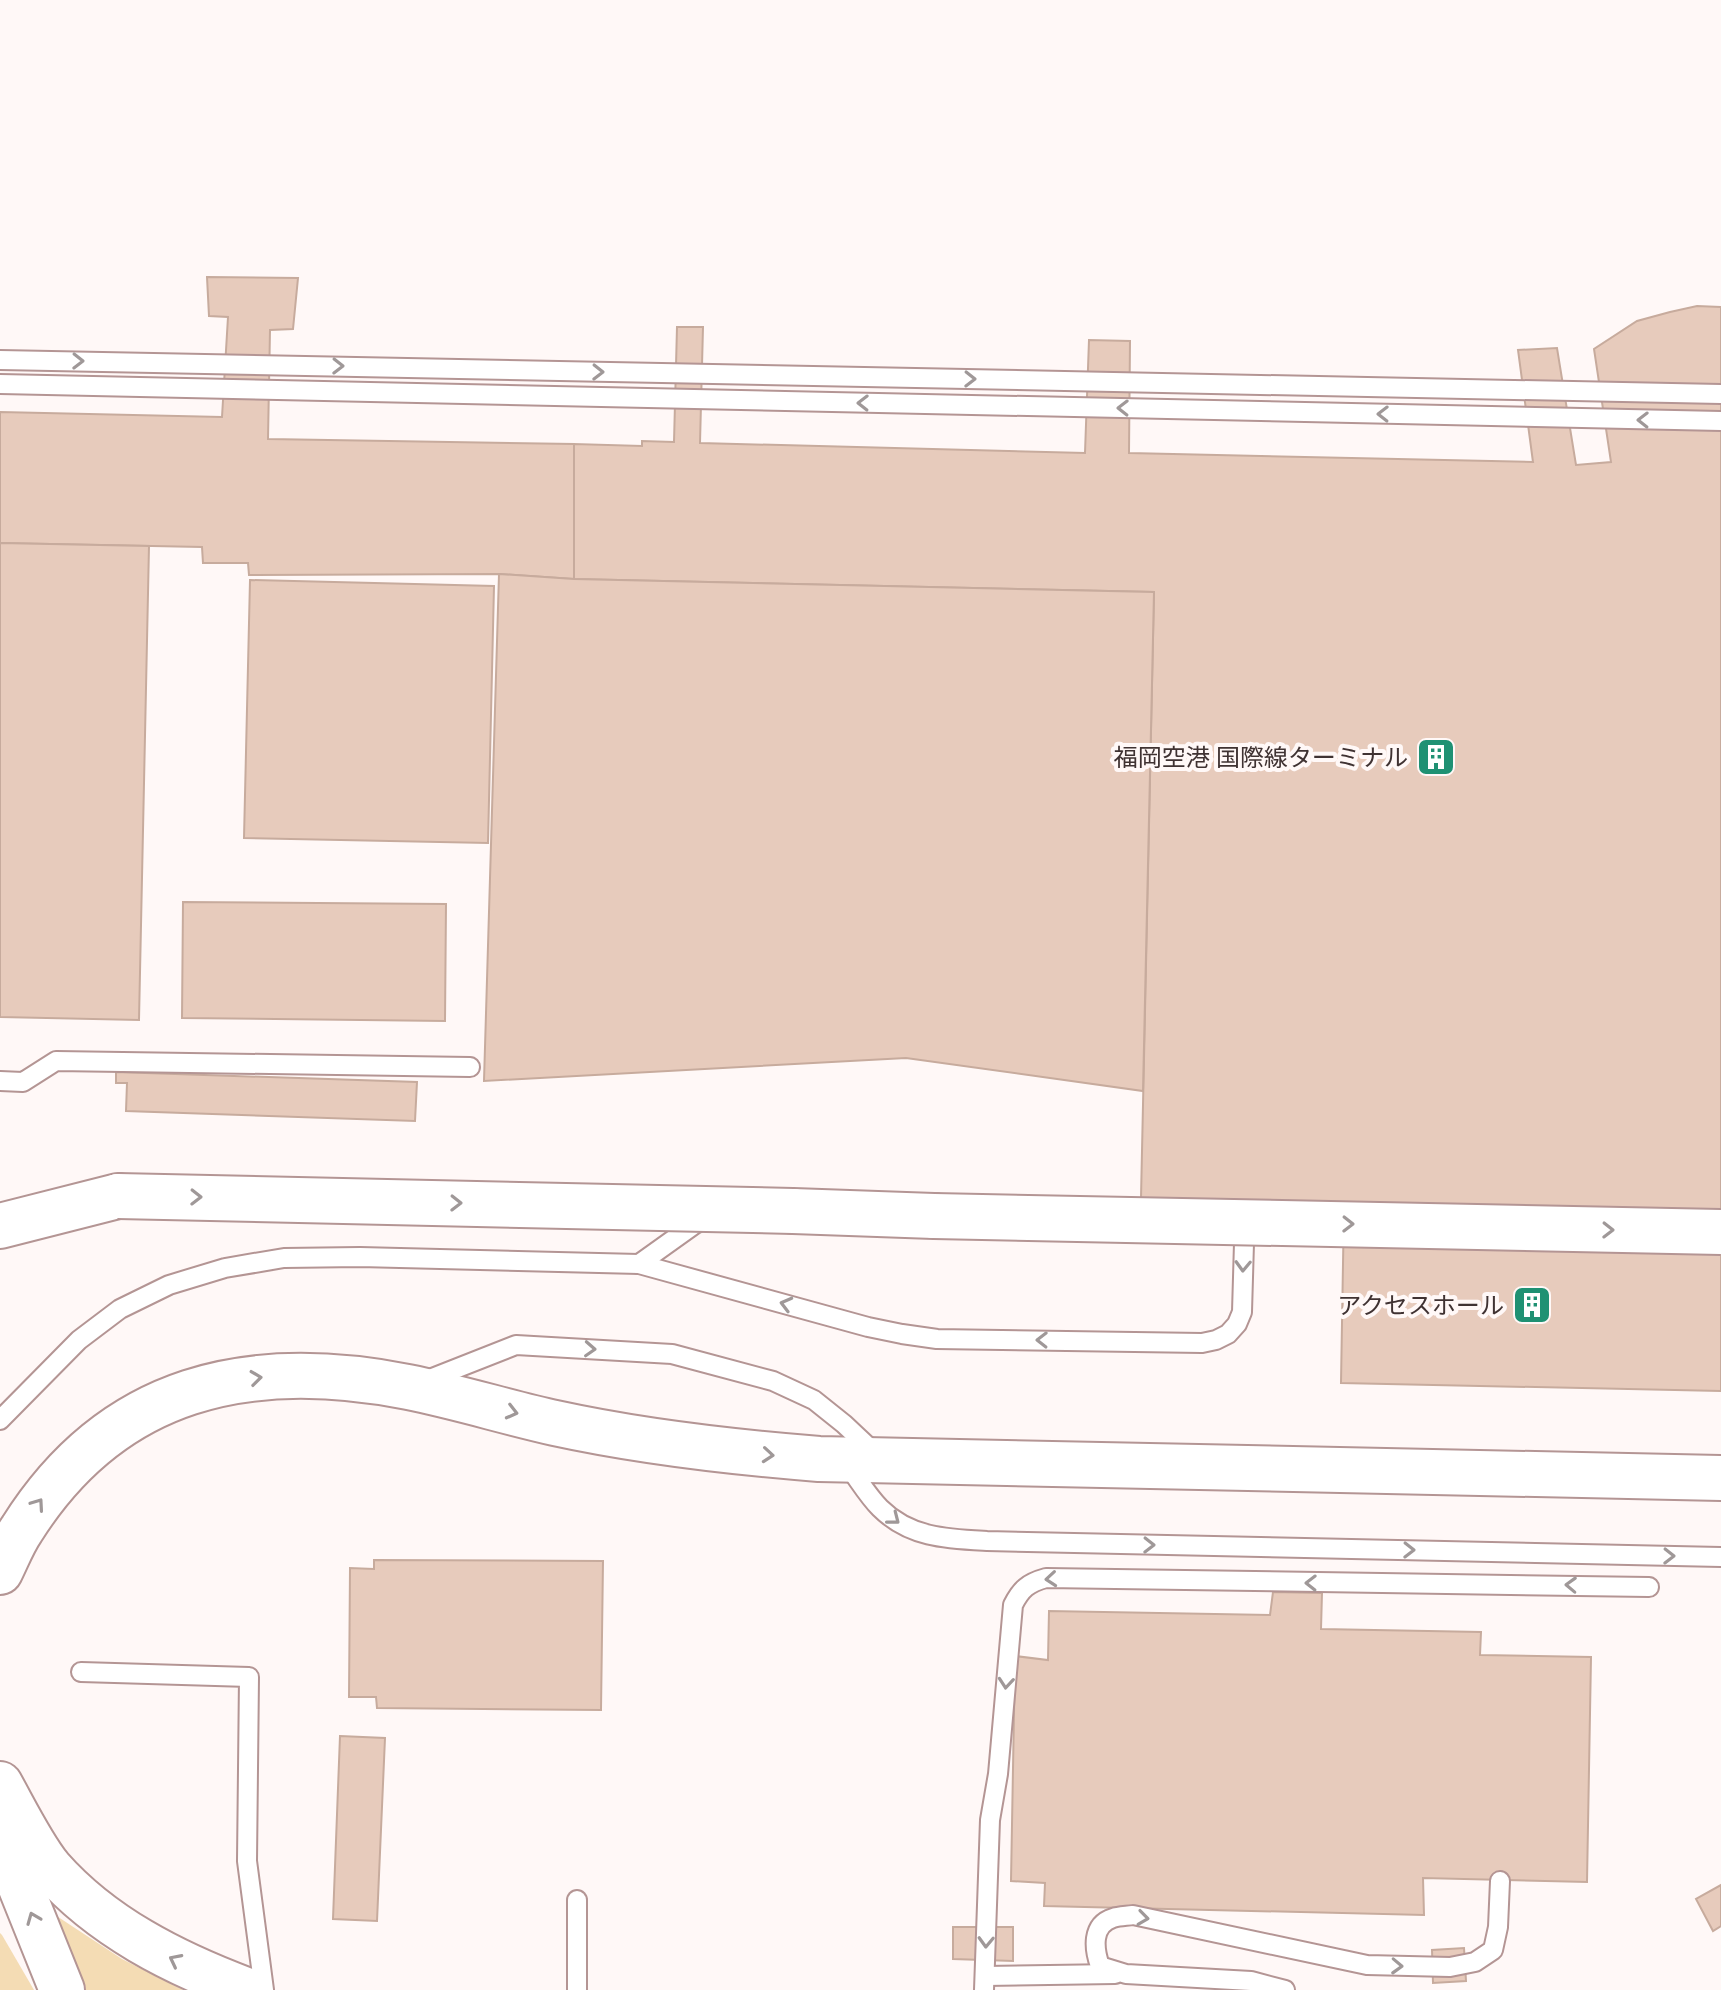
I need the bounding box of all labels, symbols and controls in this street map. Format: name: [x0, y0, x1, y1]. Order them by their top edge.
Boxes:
one-way arrow: [72, 352, 85, 370]
one-way arrow: [332, 358, 345, 375]
one-way arrow: [592, 363, 605, 380]
one-way arrow: [964, 370, 977, 388]
one-way arrow: [856, 394, 869, 411]
one-way arrow: [1116, 400, 1129, 417]
one-way arrow: [1376, 405, 1389, 423]
one-way arrow: [1636, 411, 1649, 428]
building icon: 福岡空港 国際線ターミナル: [1415, 736, 1457, 778]
place label: 福岡空港 国際線ターミナル: [1114, 742, 1408, 772]
one-way arrow: [190, 1189, 203, 1206]
one-way arrow: [450, 1195, 463, 1212]
one-way arrow: [1342, 1216, 1355, 1233]
one-way arrow: [1602, 1221, 1615, 1238]
one-way arrow: [1235, 1260, 1252, 1273]
building icon: アクセスホール: [1511, 1284, 1553, 1326]
place label: アクセスホール: [1337, 1290, 1504, 1320]
one-way arrow: [780, 1297, 794, 1313]
one-way arrow: [1035, 1332, 1048, 1349]
one-way arrow: [584, 1341, 597, 1358]
one-way arrow: [249, 1370, 263, 1387]
one-way arrow: [505, 1403, 519, 1420]
one-way arrow: [762, 1446, 775, 1463]
one-way arrow: [28, 1499, 43, 1513]
one-way arrow: [885, 1509, 899, 1524]
one-way arrow: [1143, 1536, 1156, 1553]
one-way arrow: [1403, 1542, 1416, 1559]
one-way arrow: [1663, 1547, 1676, 1565]
one-way arrow: [1044, 1570, 1057, 1587]
one-way arrow: [1304, 1574, 1317, 1591]
one-way arrow: [1564, 1576, 1577, 1594]
one-way arrow: [998, 1677, 1015, 1690]
one-way arrow: [1136, 1908, 1149, 1925]
one-way arrow: [26, 1912, 42, 1926]
one-way arrow: [977, 1936, 995, 1949]
one-way arrow: [168, 1954, 183, 1969]
one-way arrow: [1391, 1957, 1404, 1974]

